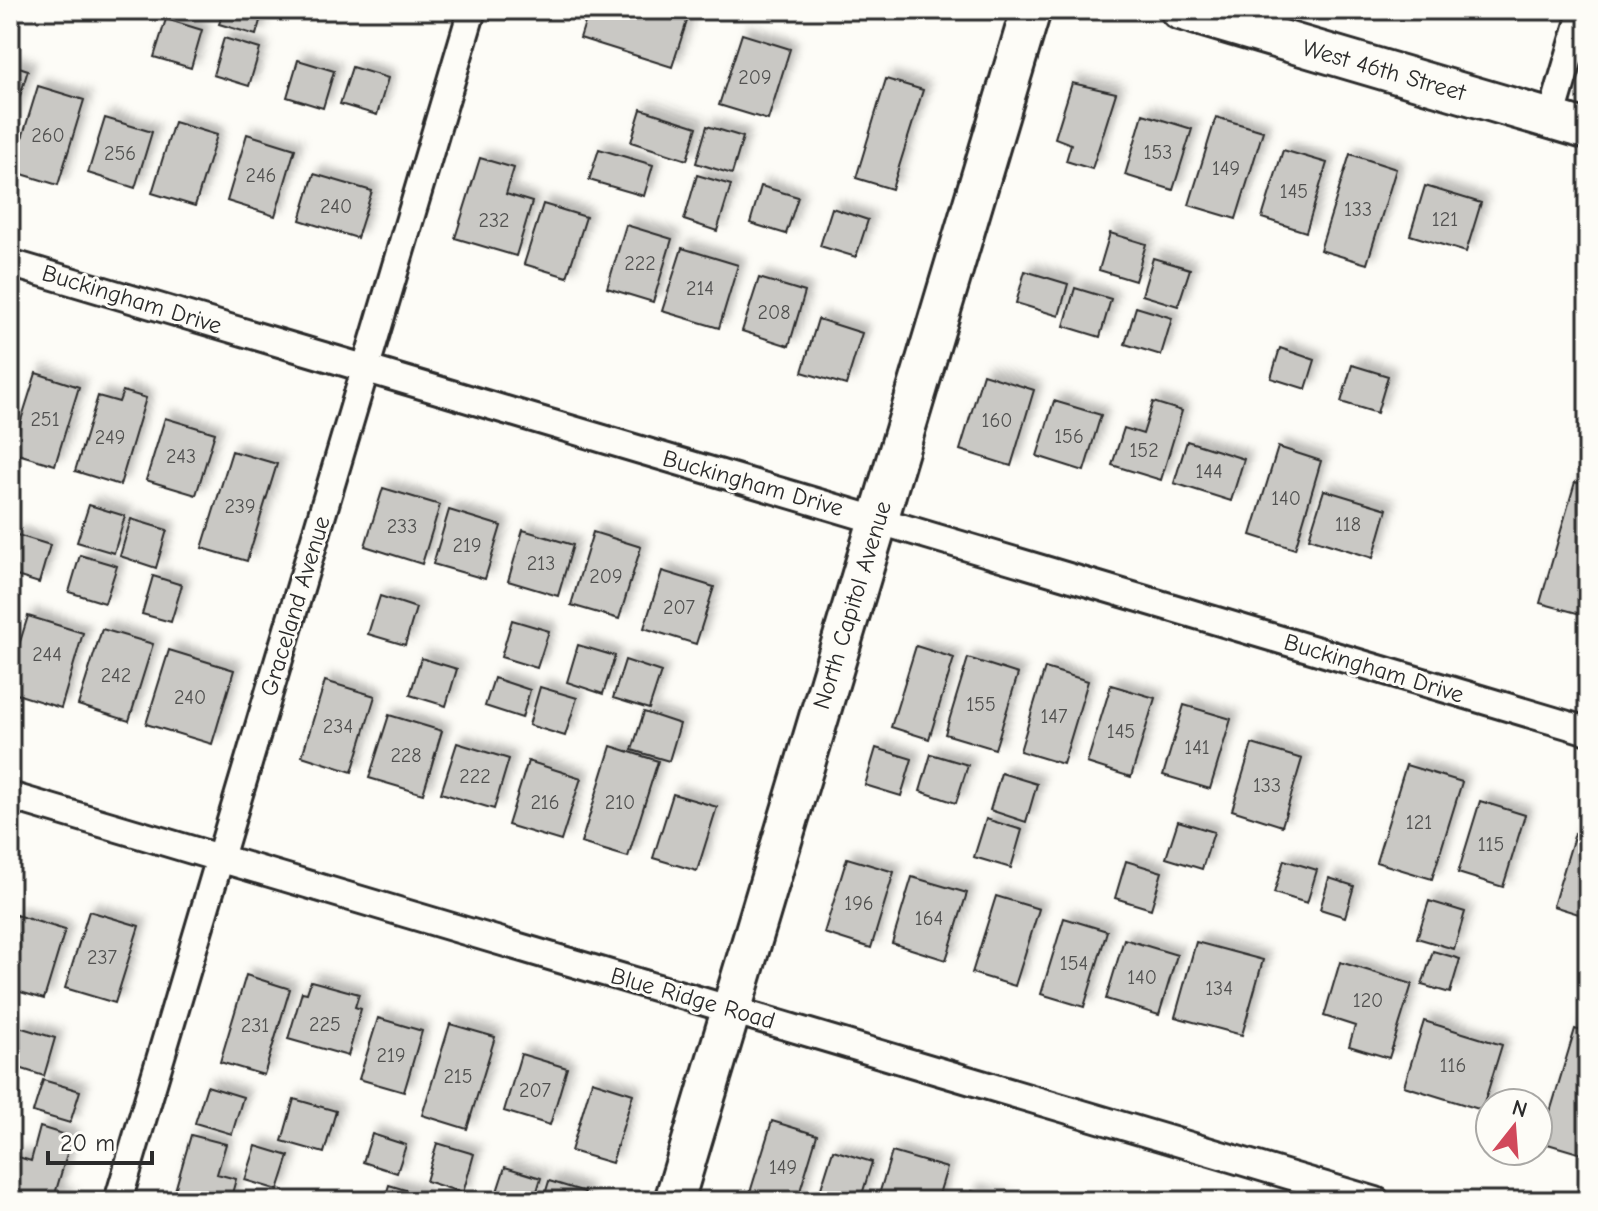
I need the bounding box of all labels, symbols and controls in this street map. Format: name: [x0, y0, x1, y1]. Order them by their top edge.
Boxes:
street label: West 46th Street: [1299, 33, 1470, 107]
house number: 209: [738, 66, 772, 89]
house number: 260: [31, 124, 65, 147]
house number: 153: [1144, 141, 1172, 164]
house number: 256: [104, 142, 136, 165]
house number: 149: [1212, 157, 1240, 180]
house number: 246: [246, 164, 276, 187]
house number: 145: [1280, 180, 1308, 203]
house number: 240: [320, 195, 352, 218]
house number: 133: [1344, 198, 1372, 221]
house number: 121: [1432, 208, 1458, 231]
house number: 232: [478, 209, 510, 232]
house number: 222: [624, 252, 656, 275]
street label: Buckingham Drive: [39, 258, 225, 340]
house number: 214: [686, 277, 714, 300]
house number: 208: [758, 301, 790, 324]
house number: 251: [30, 408, 60, 431]
house number: 160: [982, 409, 1012, 432]
house number: 156: [1054, 425, 1084, 448]
house number: 249: [95, 426, 125, 449]
house number: 152: [1129, 439, 1159, 462]
street label: Buckingham Drive: [659, 444, 847, 522]
house number: 243: [166, 445, 196, 468]
house number: 144: [1195, 460, 1223, 483]
house number: 140: [1271, 487, 1301, 510]
house number: 239: [224, 495, 256, 518]
street label: North Capitol Avenue: [807, 497, 897, 713]
street label: Graceland Avenue: [254, 513, 336, 699]
house number: 118: [1335, 513, 1361, 536]
house number: 233: [387, 515, 417, 538]
house number: 219: [453, 534, 482, 557]
house number: 213: [527, 552, 555, 575]
house number: 209: [589, 565, 623, 588]
house number: 207: [663, 596, 696, 619]
street label: Buckingham Drive: [1281, 627, 1467, 709]
house number: 244: [32, 643, 62, 666]
house number: 242: [101, 664, 131, 687]
house number: 240: [174, 686, 206, 709]
house number: 155: [966, 693, 996, 716]
house number: 147: [1040, 705, 1068, 728]
house number: 234: [323, 715, 353, 738]
house number: 145: [1107, 720, 1135, 743]
house number: 141: [1184, 736, 1210, 759]
house number: 228: [390, 744, 422, 767]
house number: 222: [459, 765, 491, 788]
house number: 133: [1253, 774, 1281, 797]
house number: 216: [530, 791, 560, 814]
house number: 210: [605, 791, 635, 814]
house number: 121: [1406, 811, 1432, 834]
house number: 115: [1478, 833, 1504, 856]
house number: 196: [844, 892, 874, 915]
house number: 164: [915, 907, 943, 930]
house number: 237: [87, 946, 118, 969]
house number: 154: [1060, 952, 1088, 975]
street label: Blue Ridge Road: [608, 961, 778, 1035]
house number: 140: [1127, 966, 1157, 989]
house number: 134: [1205, 977, 1233, 1000]
house number: 120: [1353, 989, 1383, 1012]
house number: 225: [309, 1013, 341, 1036]
house number: 231: [241, 1014, 269, 1037]
house number: 219: [377, 1044, 406, 1067]
house number: 116: [1440, 1054, 1466, 1077]
house number: 215: [443, 1065, 473, 1088]
house number: 207: [519, 1079, 552, 1102]
north arrow: [1474, 1087, 1554, 1167]
text: N: [1509, 1094, 1530, 1123]
scale bar: [48, 1115, 152, 1165]
text: 20 m: [60, 1129, 115, 1157]
house number: 149: [769, 1156, 797, 1179]

